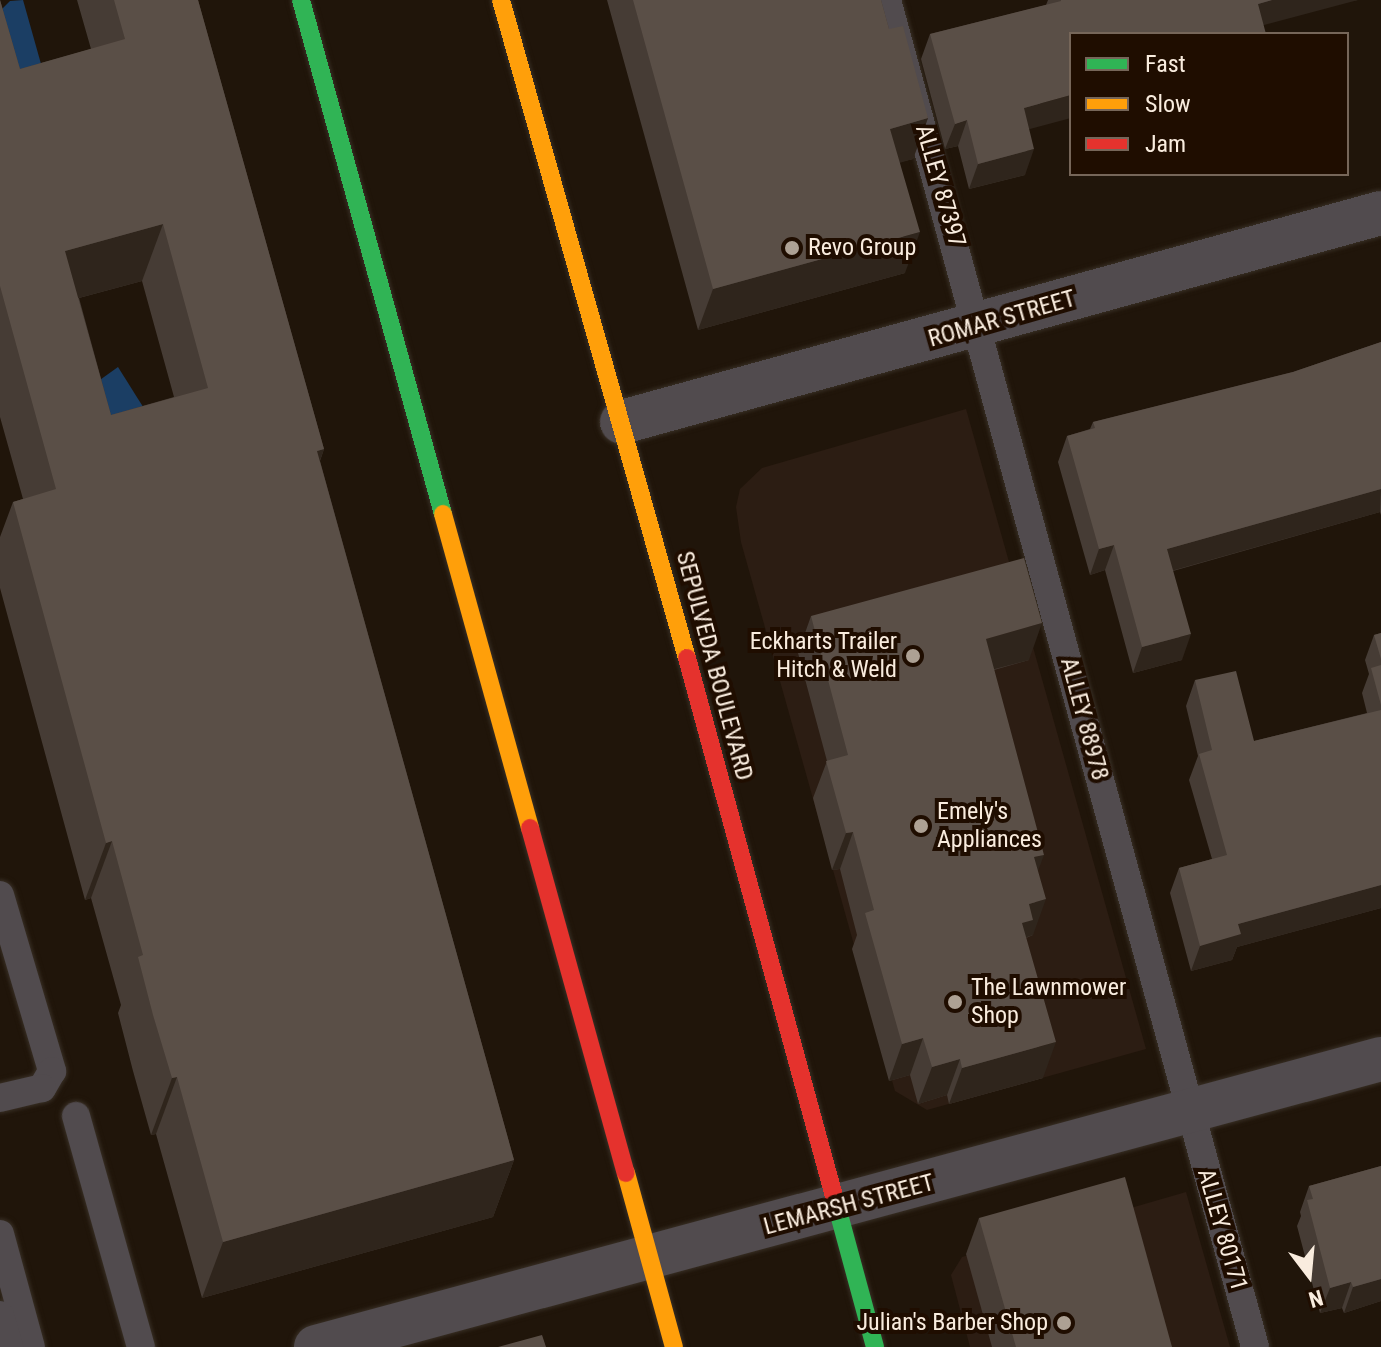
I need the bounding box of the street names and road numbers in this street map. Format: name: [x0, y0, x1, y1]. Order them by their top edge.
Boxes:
street label: ALLEY 87397: [909, 121, 971, 251]
street label: ROMAR STREET: [925, 284, 1079, 354]
street label: SEPULVEDA BOULEVARD: [670, 548, 758, 784]
street label: ALLEY 88978: [1054, 654, 1114, 784]
street label: ALLEY 80171: [1191, 1165, 1253, 1295]
street label: LEMARSH STREET: [761, 1168, 937, 1242]

